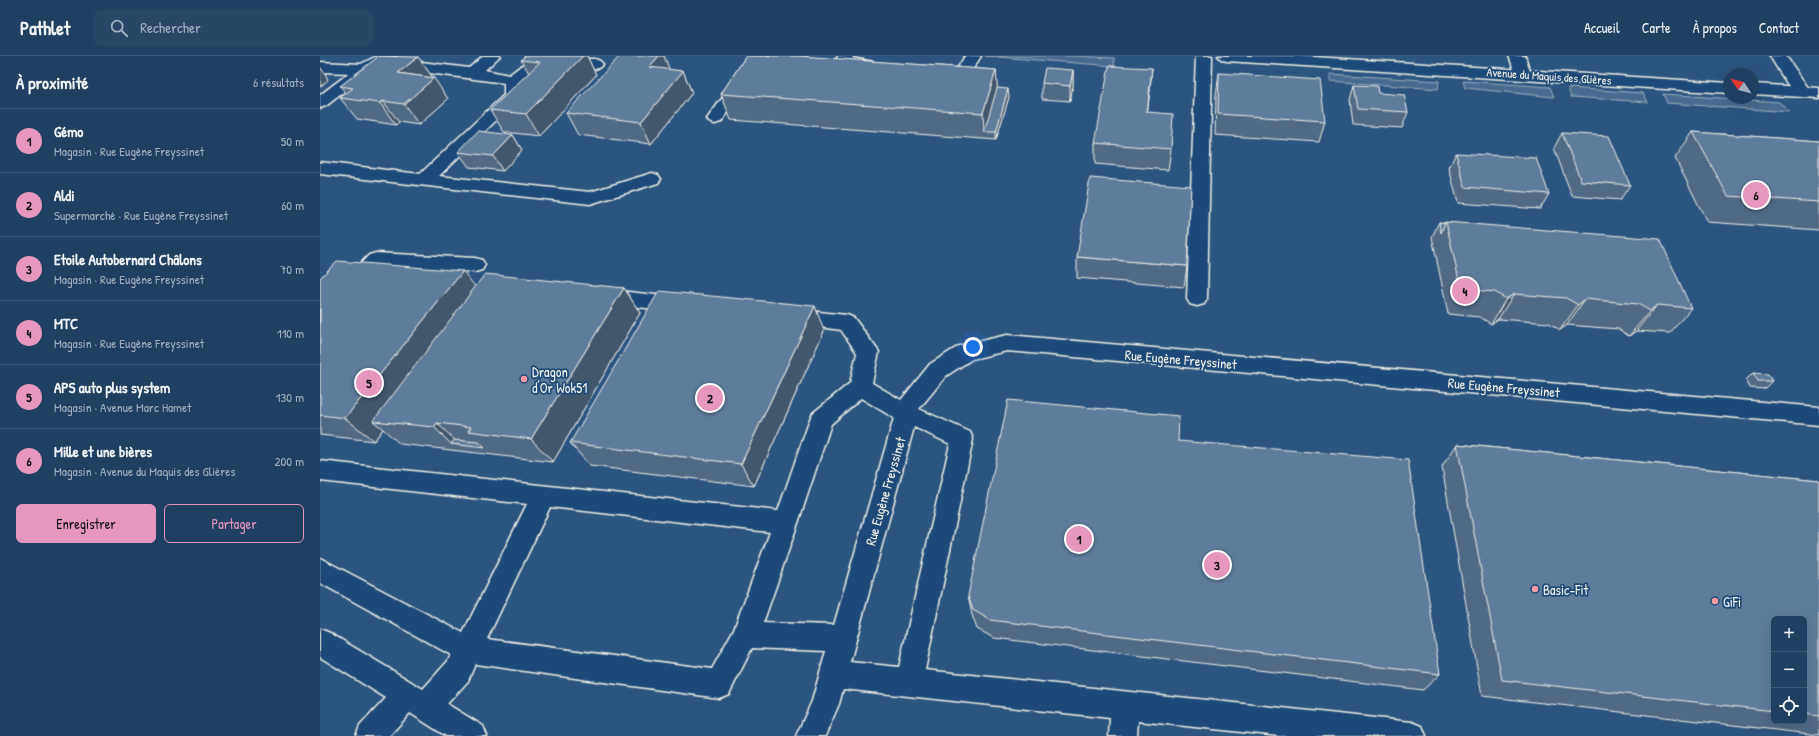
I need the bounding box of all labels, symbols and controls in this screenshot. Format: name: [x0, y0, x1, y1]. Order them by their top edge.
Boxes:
search box: [94, 10, 374, 46]
text: Pathlet: [20, 15, 70, 41]
icon: search: [108, 17, 130, 39]
text: Rechercher: [140, 17, 201, 38]
text: Accueil: [1584, 18, 1620, 37]
text: Carte: [1642, 18, 1671, 37]
text: À propos: [1693, 18, 1737, 37]
text: Contact: [1759, 18, 1799, 37]
street label: Avenue du Maquis des Glières: [1486, 63, 1612, 89]
north arrow: [1723, 68, 1759, 104]
text: À proximité: [16, 71, 88, 94]
text: 6 résultats: [253, 73, 304, 91]
text: Gémo: [54, 121, 83, 142]
text: 1: [27, 132, 31, 150]
text: 50 m: [281, 132, 304, 150]
text: Magasin · Rue Eugène Freyssinet: [54, 142, 204, 160]
pin: 6: [1743, 180, 1769, 210]
text: Aldi: [54, 185, 75, 206]
text: 2: [26, 196, 32, 214]
text: 60 m: [281, 196, 304, 214]
text: Supermarché · Rue Eugène Freyssinet: [54, 206, 228, 224]
text: Etoile Autobernard Châlons: [54, 249, 202, 270]
text: 3: [26, 260, 32, 278]
text: 70 m: [280, 260, 304, 278]
text: Magasin · Rue Eugène Freyssinet: [54, 270, 204, 288]
pin: 4: [1452, 276, 1478, 306]
text: MTC: [54, 313, 78, 334]
text: 4: [27, 324, 31, 342]
text: 110 m: [277, 324, 304, 342]
text: Magasin · Rue Eugène Freyssinet: [54, 334, 204, 352]
your location: [963, 337, 983, 357]
street label: Rue Eugène Freyssinet: [1124, 345, 1238, 374]
place label: Dragon d'Or Wok51: [532, 362, 587, 397]
pin: 5: [356, 368, 382, 398]
street label: Rue Eugène Freyssinet: [1447, 373, 1561, 402]
marker: Dragon d'Or Wok51: [519, 374, 529, 384]
text: APS auto plus system: [54, 377, 170, 398]
pin: 2: [697, 383, 723, 413]
text: 5: [26, 388, 32, 406]
text: 130 m: [276, 388, 304, 406]
text: Magasin · Avenue Marc Hamet: [54, 398, 192, 416]
street label: Rue Eugène Freyssinet: [860, 434, 911, 548]
text: Mille et une bières: [54, 441, 152, 462]
text: 6: [26, 452, 32, 470]
text: 200 m: [274, 452, 304, 470]
text: Magasin · Avenue du Maquis des Glières: [54, 462, 235, 480]
button: Enregistrer: [16, 504, 156, 543]
button: Partager: [164, 504, 304, 543]
pin: 1: [1066, 524, 1092, 554]
pin: 3: [1204, 550, 1230, 580]
place label: Basic-Fit: [1543, 580, 1589, 599]
marker: Basic-Fit: [1530, 584, 1540, 594]
place label: GiFi: [1723, 592, 1741, 611]
marker: GiFi: [1710, 596, 1720, 606]
map controls: [1771, 616, 1807, 724]
button: +: [1771, 616, 1807, 652]
button: −: [1771, 652, 1807, 688]
button: locate: [1771, 688, 1807, 724]

